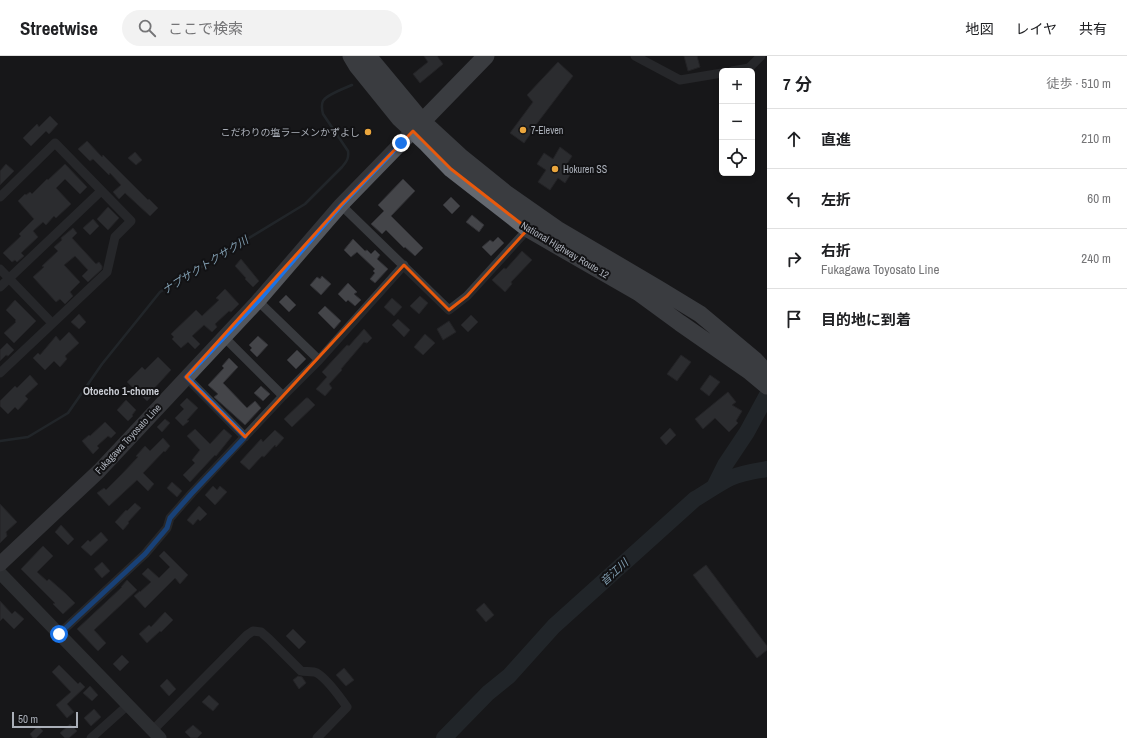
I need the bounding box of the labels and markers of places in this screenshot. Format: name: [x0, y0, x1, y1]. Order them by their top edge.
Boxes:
place label: 7-Eleven: [531, 124, 563, 137]
marker: 7-Eleven: [518, 125, 528, 135]
place label: こだわりの塩ラーメンかずよし: [220, 126, 360, 139]
marker: こだわりの塩ラーメンかずよし: [363, 127, 373, 137]
place label: Hokuren SS: [563, 163, 608, 176]
marker: Hokuren SS: [550, 164, 560, 174]

